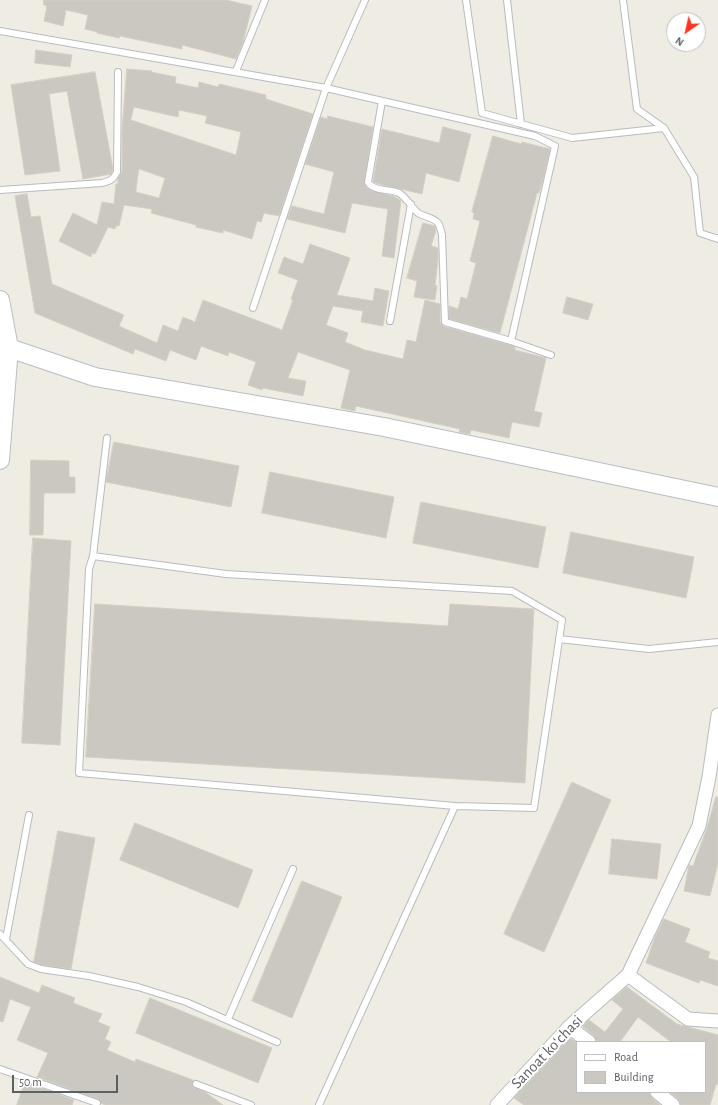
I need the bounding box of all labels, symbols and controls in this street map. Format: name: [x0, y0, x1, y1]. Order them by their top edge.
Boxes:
north arrow: [666, 12, 706, 52]
text: N: [673, 35, 686, 48]
street label: Sanoat koʻchasi: [507, 1011, 587, 1093]
legend: [576, 1041, 706, 1093]
text: Road: [614, 1051, 638, 1063]
scale bar: [14, 1067, 120, 1093]
text: Building: [614, 1071, 654, 1083]
text: 50 m: [19, 1076, 42, 1088]

